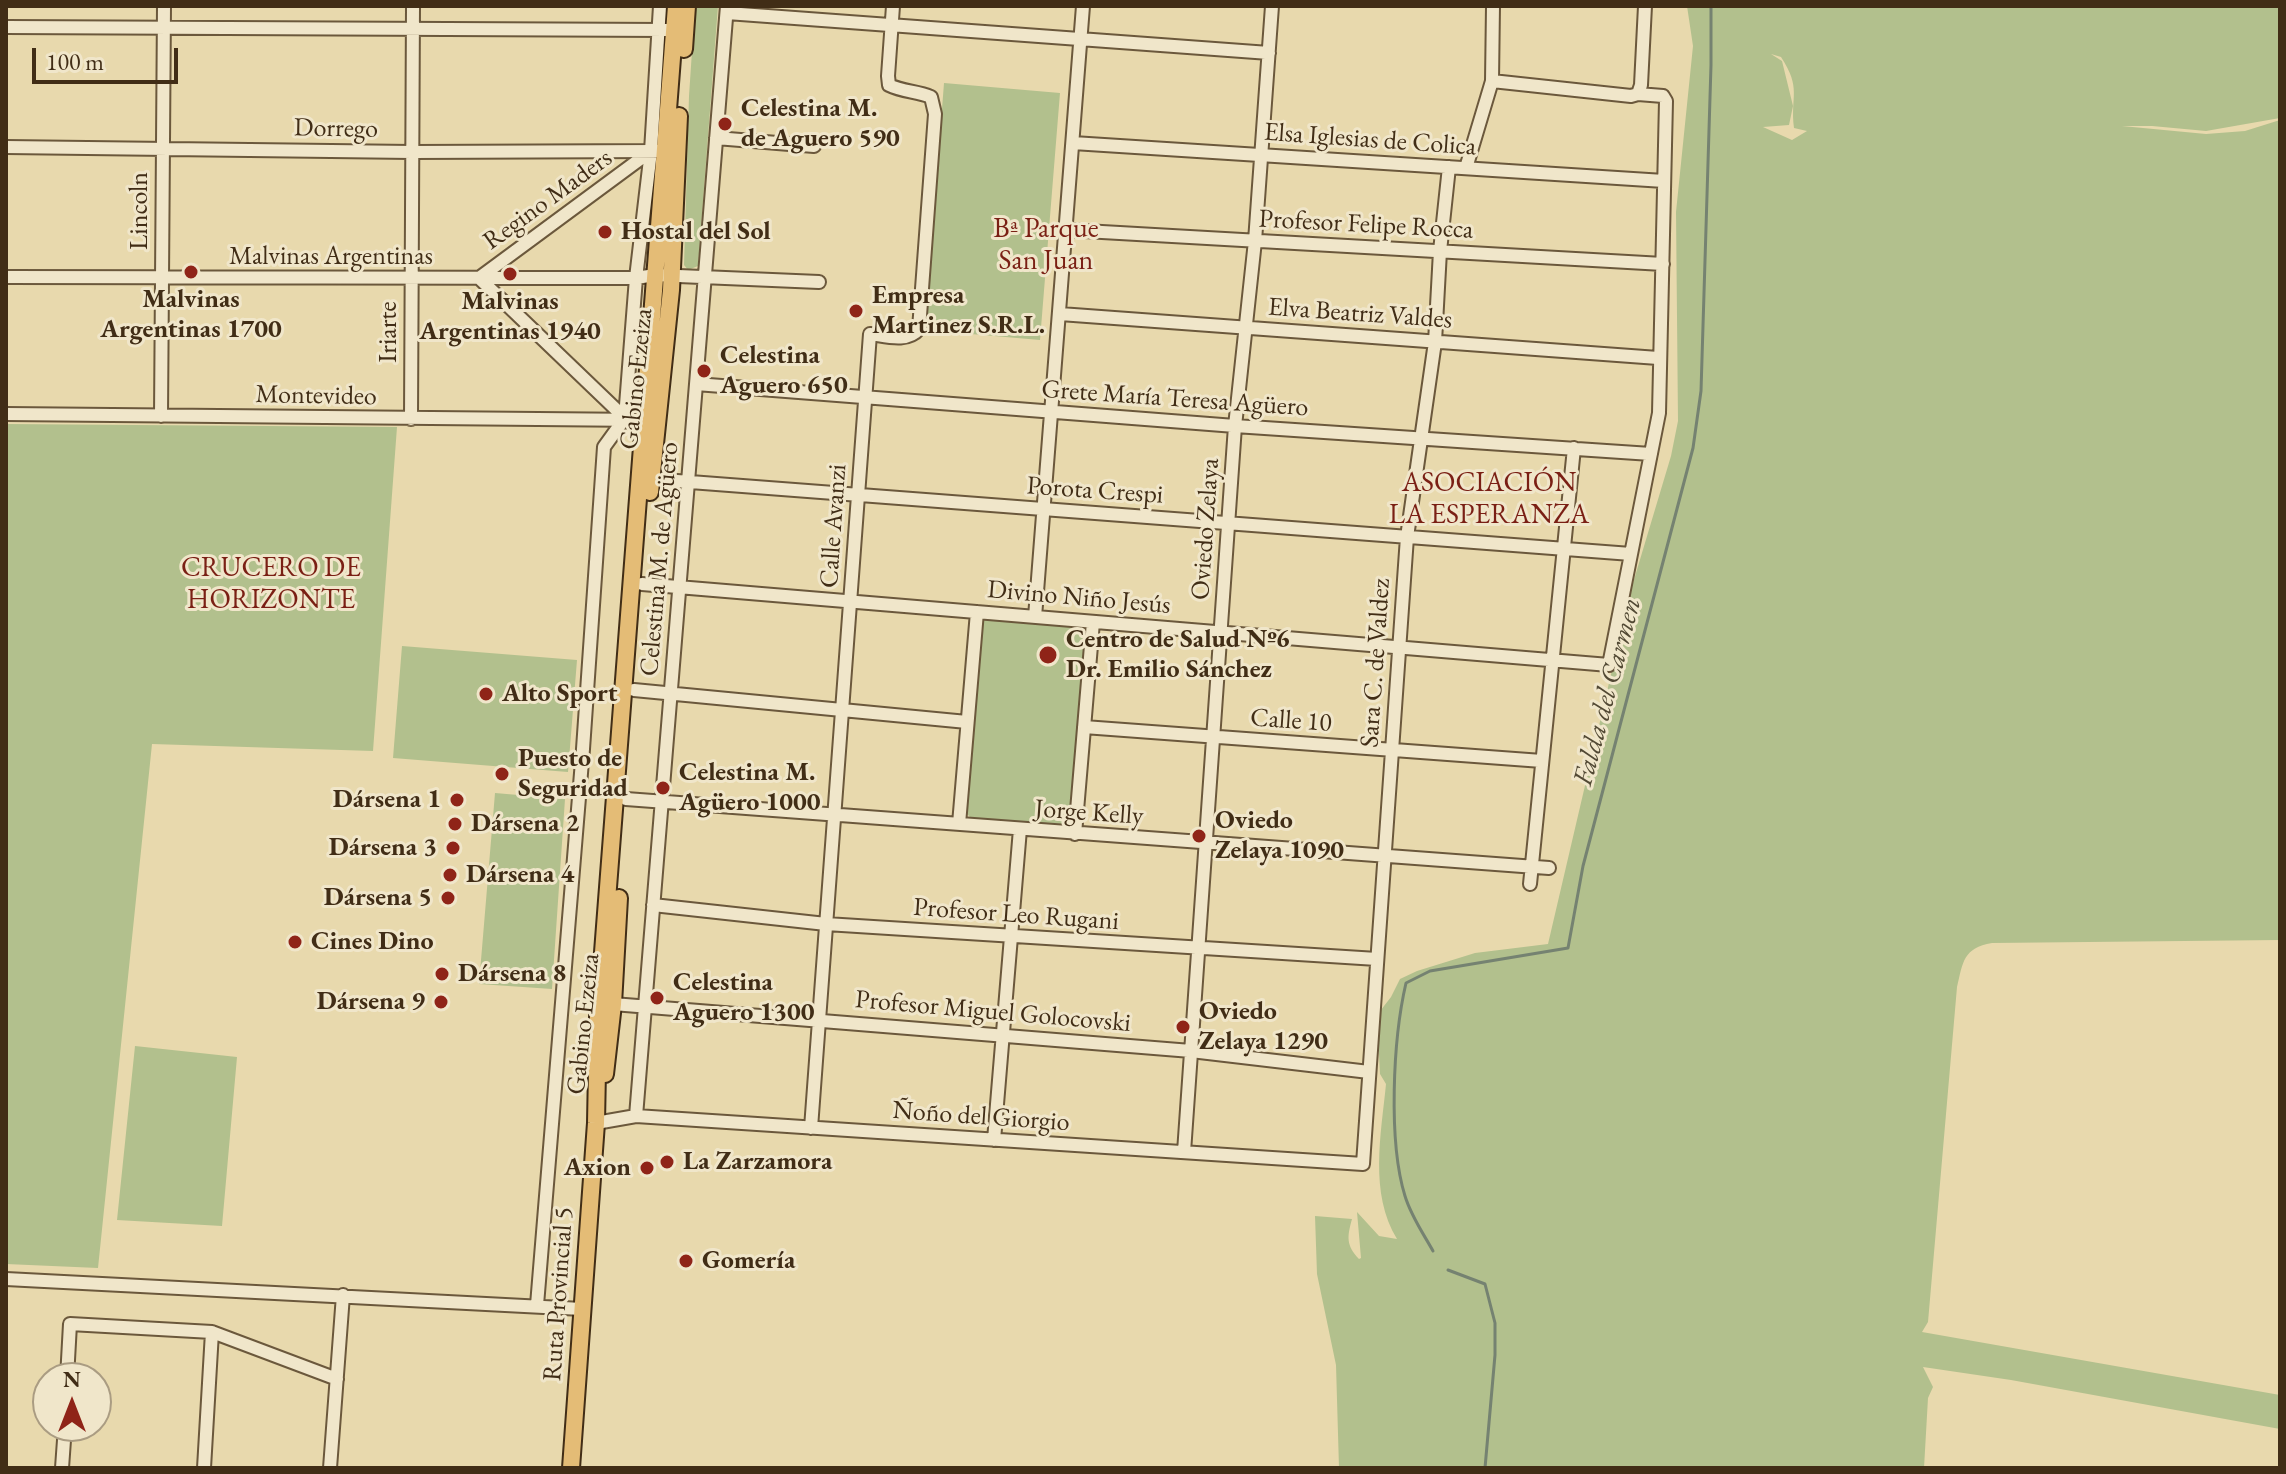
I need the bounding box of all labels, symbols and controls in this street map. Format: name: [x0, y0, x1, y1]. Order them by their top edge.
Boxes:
scale bar: [36, 32, 182, 82]
text: 100 m: [46, 46, 104, 77]
place label: Celestina M. de Aguero 590: [741, 93, 900, 154]
street label: Dorrego: [294, 113, 378, 145]
marker: Celestina M. de Aguero 590: [716, 115, 734, 133]
street label: Elsa Iglesias de Colica: [1263, 117, 1477, 163]
street label: Regino Maders: [477, 143, 619, 257]
street label: Lincoln: [124, 172, 156, 250]
street label: Profesor Felipe Rocca: [1258, 204, 1474, 246]
district label: Bª Parque San Juan: [991, 212, 1101, 278]
place label: Hostal del Sol: [621, 216, 771, 248]
marker: Hostal del Sol: [596, 223, 614, 241]
street label: Malvinas Argentinas: [229, 241, 433, 273]
marker: Malvinas Argentinas 1700: [182, 263, 200, 281]
marker: Malvinas Argentinas 1940: [501, 265, 519, 283]
place label: Empresa Martinez S.R.L.: [872, 280, 1045, 342]
place label: Malvinas Argentinas 1700: [100, 284, 282, 346]
place label: Malvinas Argentinas 1940: [419, 286, 601, 348]
street label: Elva Beatriz Valdes: [1267, 292, 1453, 336]
street label: Iriarte: [373, 301, 405, 363]
marker: Empresa Martinez S.R.L.: [847, 302, 865, 320]
street label: Gabino Ezeiza: [614, 307, 660, 451]
place label: Celestina Aguero 650: [720, 340, 848, 402]
marker: Celestina Aguero 650: [695, 362, 713, 380]
street label: Grete María Teresa Agüero: [1040, 374, 1310, 424]
street label: Montevideo: [255, 379, 377, 413]
street label: Celestina M. de Agüero: [634, 441, 686, 677]
street label: Oviedo Zelaya: [1185, 457, 1227, 601]
street label: Calle Avanzi: [814, 463, 854, 589]
district label: ASOCIACIÓN LA ESPERANZA: [1377, 466, 1601, 532]
street label: Porota Crespi: [1026, 471, 1164, 511]
district label: CRUCERO DE HORIZONTE: [171, 551, 371, 617]
street label: Divino Niño Jesús: [986, 574, 1172, 622]
street label: Sara C. de Valdez: [1355, 577, 1397, 749]
water label: Falda del Carmen: [1567, 594, 1649, 790]
place label: Centro de Salud Nº6 Dr. Emilio Sánchez: [1066, 624, 1290, 686]
marker: Centro de Salud Nº6 Dr. Emilio Sánchez: [1037, 644, 1059, 666]
place label: Alto Sport: [502, 678, 617, 710]
marker: Alto Sport: [477, 685, 495, 703]
street label: Calle 10: [1249, 703, 1333, 739]
place label: Puesto de Seguridad: [518, 743, 628, 804]
place label: Celestina M. Agüero 1000: [679, 757, 821, 818]
marker: Puesto de Seguridad: [493, 765, 511, 783]
marker: Celestina M. Agüero 1000: [654, 779, 672, 797]
place label: Dársena 1: [333, 784, 441, 816]
marker: Dársena 1: [448, 791, 466, 809]
street label: Jorge Kelly: [1034, 794, 1144, 832]
place label: Oviedo Zelaya 1090: [1215, 805, 1344, 866]
place label: Dársena 2: [471, 808, 579, 840]
marker: Dársena 2: [446, 815, 464, 833]
marker: Oviedo Zelaya 1090: [1190, 827, 1208, 845]
place label: Dársena 3: [329, 832, 437, 864]
marker: Dársena 3: [444, 839, 462, 857]
place label: Dársena 4: [466, 859, 574, 891]
marker: Dársena 4: [441, 866, 459, 884]
place label: Dársena 5: [324, 882, 432, 914]
marker: Dársena 5: [439, 889, 457, 907]
street label: Profesor Leo Rugani: [912, 892, 1120, 938]
place label: Cines Dino: [311, 926, 434, 958]
marker: Cines Dino: [286, 933, 304, 951]
street label: Gabino Ezeiza: [561, 952, 607, 1096]
place label: Dársena 8: [458, 958, 566, 990]
marker: Dársena 8: [433, 965, 451, 983]
place label: Celestina Aguero 1300: [673, 967, 815, 1028]
street label: Profesor Miguel Golocovski: [854, 984, 1132, 1040]
place label: Dársena 9: [317, 986, 425, 1018]
marker: Celestina Aguero 1300: [648, 989, 666, 1007]
marker: Dársena 9: [432, 993, 450, 1011]
place label: Oviedo Zelaya 1290: [1199, 996, 1328, 1058]
marker: Oviedo Zelaya 1290: [1174, 1018, 1192, 1036]
street label: Ñoño del Giorgio: [891, 1095, 1071, 1139]
place label: La Zarzamora: [683, 1146, 832, 1178]
place label: Axion: [564, 1152, 631, 1184]
marker: La Zarzamora: [658, 1153, 676, 1171]
marker: Axion: [638, 1159, 656, 1177]
street label: Ruta Provincial 5: [537, 1206, 581, 1382]
place label: Gomería: [702, 1245, 795, 1277]
marker: Gomería: [677, 1252, 695, 1270]
north arrow: [32, 1362, 112, 1442]
text: N: [63, 1365, 81, 1394]

